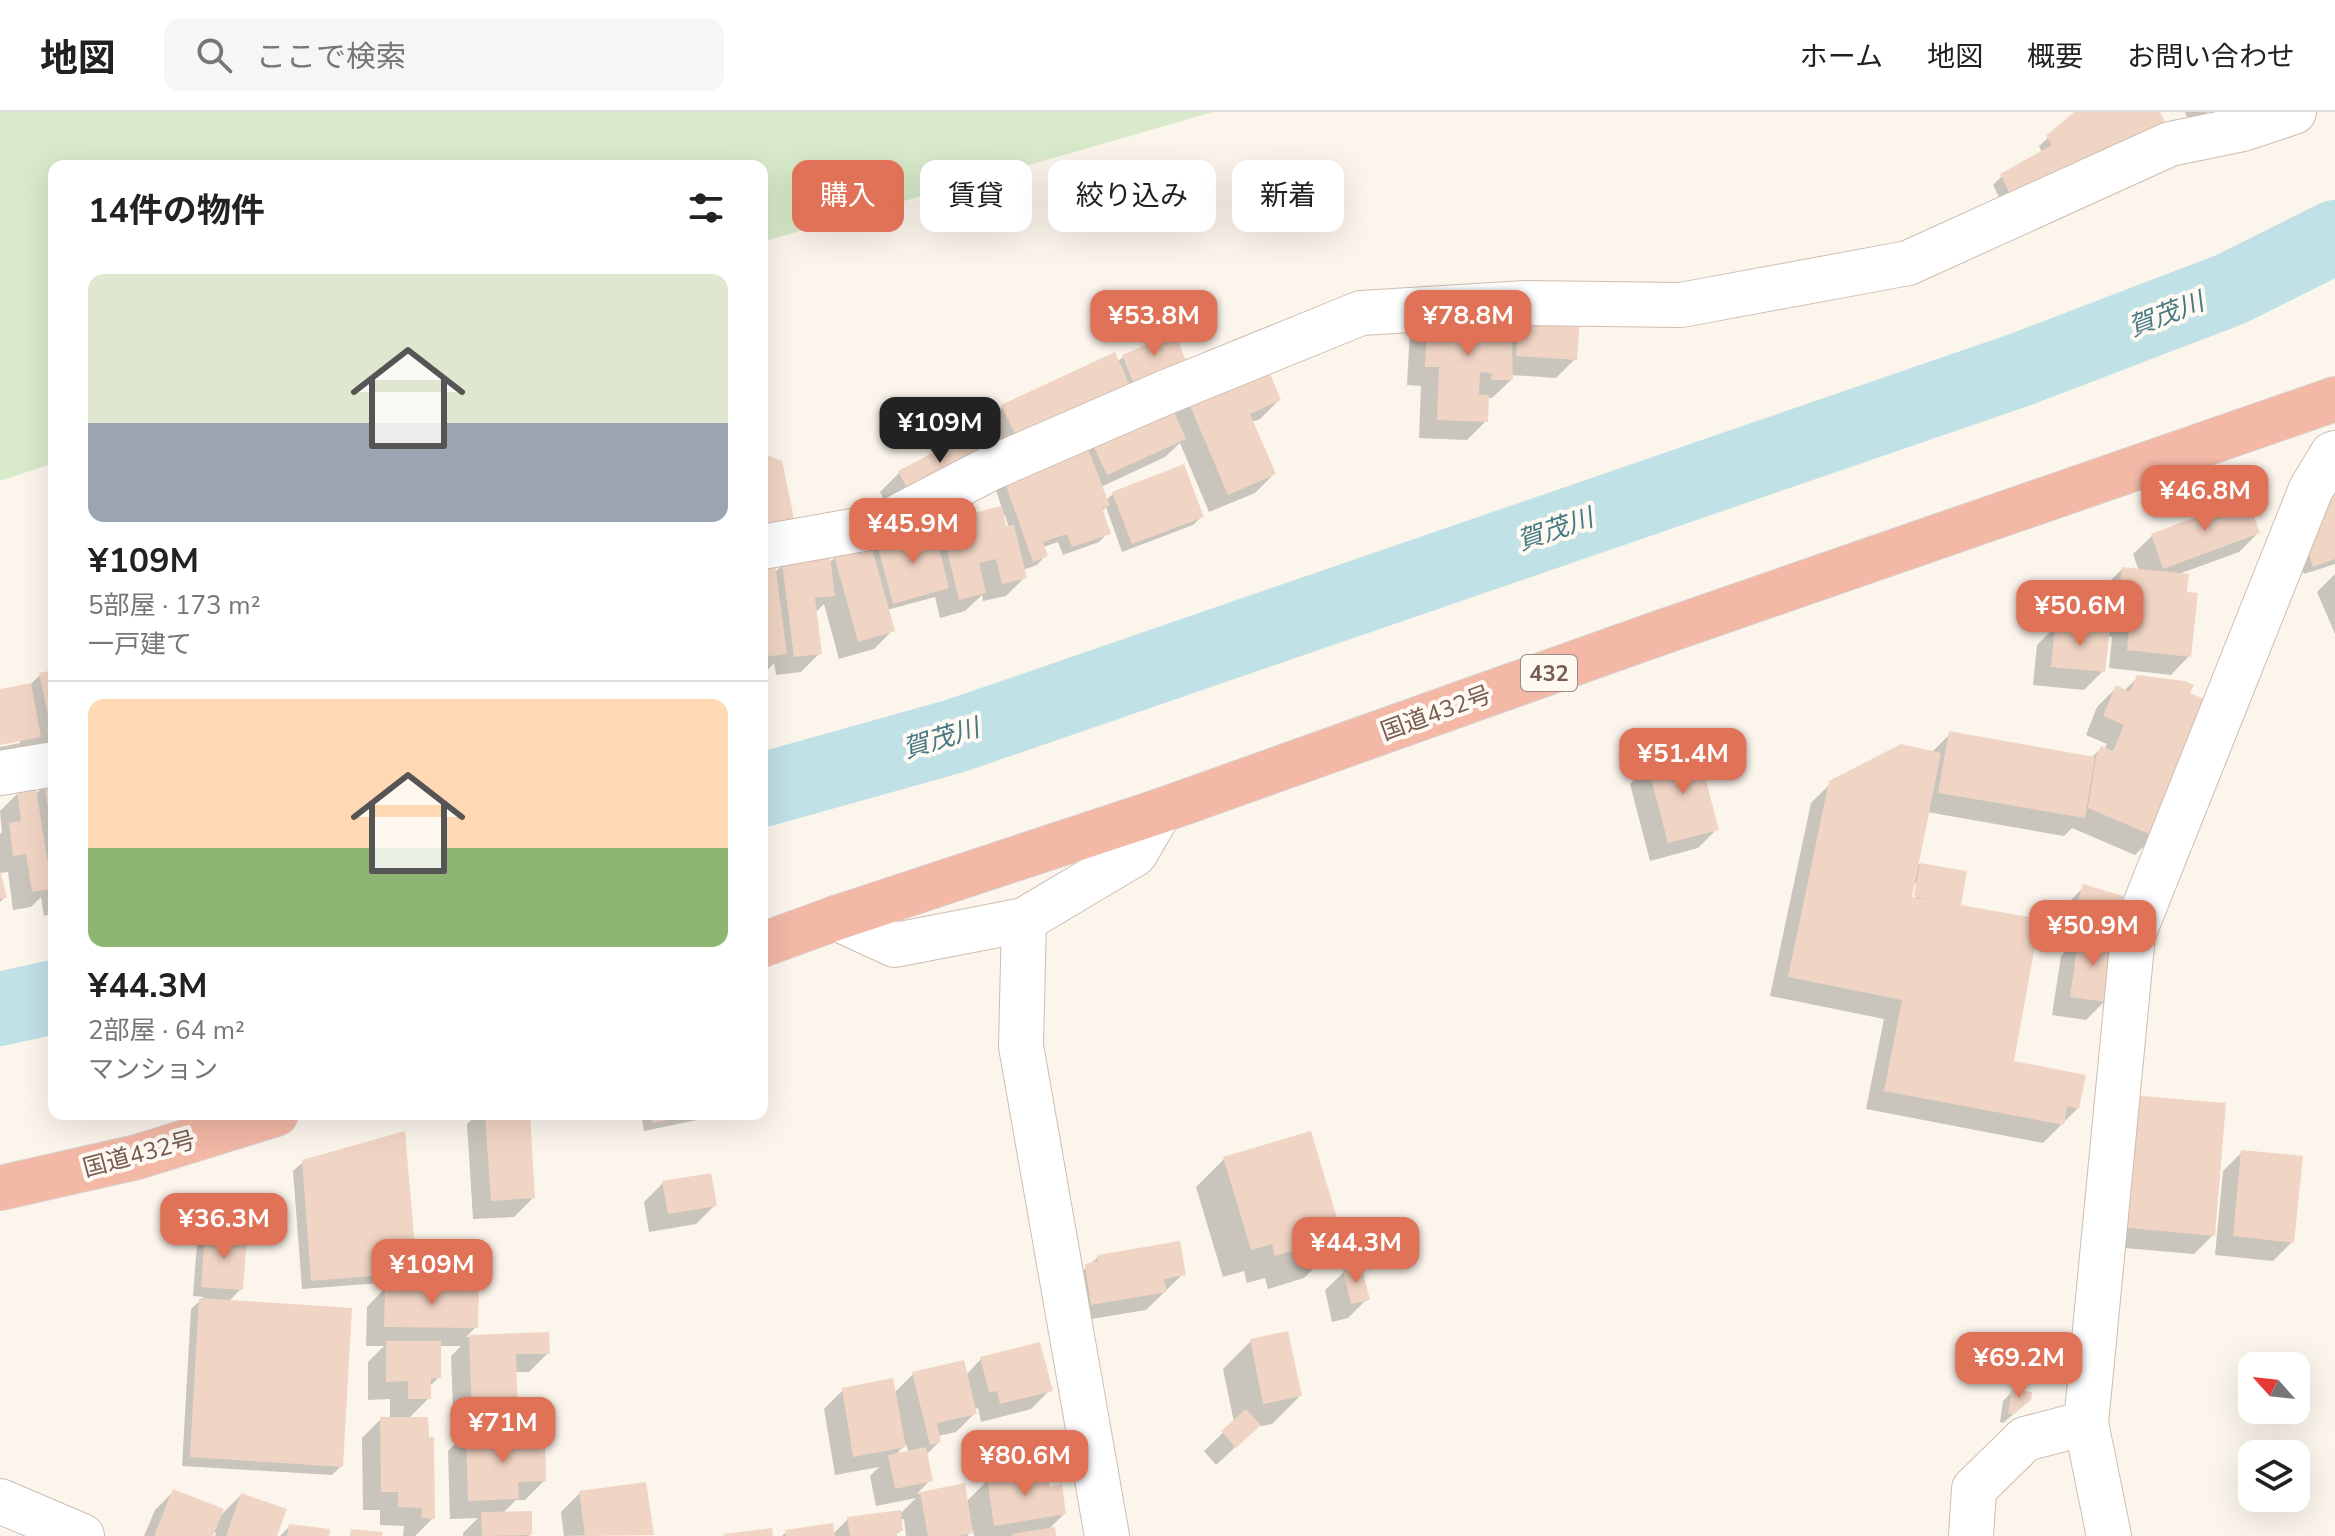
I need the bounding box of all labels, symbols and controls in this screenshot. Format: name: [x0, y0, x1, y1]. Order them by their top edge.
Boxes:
search box: [164, 19, 724, 91]
text: 地図: [40, 33, 116, 84]
icon: search: [192, 33, 236, 77]
text: ここで検索: [256, 37, 406, 78]
text: ホーム: [1800, 38, 1883, 76]
text: 地図: [1927, 38, 1983, 76]
text: 概要: [2027, 38, 2083, 76]
text: お問い合わせ: [2127, 38, 2295, 76]
chip: 購入: [792, 160, 904, 232]
chip: 賃貸: [920, 160, 1032, 232]
chip: 絞り込み: [1048, 160, 1216, 232]
chip: 新着: [1232, 160, 1344, 232]
icon: filters: [684, 186, 728, 230]
text: 14件の物件: [88, 188, 265, 234]
water label: 賀茂川: [2123, 283, 2212, 345]
pin: ¥53.8M: [1089, 290, 1219, 358]
pin: ¥78.8M: [1403, 290, 1533, 358]
text: ¥53.8M: [1108, 298, 1200, 333]
text: ¥78.8M: [1422, 298, 1514, 333]
icon: home: [336, 326, 480, 470]
pin: ¥109M: [884, 397, 996, 465]
text: ¥109M: [898, 405, 982, 440]
pin: ¥46.8M: [2140, 465, 2270, 533]
text: ¥46.8M: [2159, 473, 2251, 508]
pin: ¥45.9M: [848, 498, 978, 566]
water label: 賀茂川: [1513, 499, 1601, 559]
text: ¥45.9M: [867, 506, 959, 541]
text: ¥109M: [88, 538, 199, 584]
pin: ¥50.6M: [2015, 580, 2145, 648]
text: 5部屋 · 173 m²: [88, 588, 261, 623]
text: ¥50.6M: [2034, 588, 2126, 623]
text: 一戸建て: [88, 627, 192, 662]
road number: 432: [1521, 655, 1577, 691]
street label: 国道432号: [1376, 678, 1496, 748]
water label: 賀茂川: [899, 709, 986, 767]
pin: ¥51.4M: [1618, 728, 1748, 796]
text: ¥51.4M: [1637, 736, 1729, 771]
icon: home: [336, 751, 480, 895]
pin: ¥50.9M: [2028, 900, 2158, 968]
text: ¥50.9M: [2047, 908, 2139, 943]
text: ¥44.3M: [88, 963, 208, 1009]
text: 2部屋 · 64 m²: [88, 1013, 245, 1048]
text: マンション: [88, 1052, 218, 1087]
street label: 国道432号: [79, 1124, 199, 1184]
pin: ¥36.3M: [159, 1193, 289, 1261]
text: ¥36.3M: [178, 1201, 270, 1236]
pin: ¥44.3M: [1291, 1217, 1421, 1285]
text: ¥44.3M: [1310, 1225, 1402, 1260]
pin: ¥109M: [376, 1239, 488, 1307]
text: ¥109M: [390, 1247, 474, 1282]
pin: ¥69.2M: [1954, 1332, 2084, 1400]
text: ¥69.2M: [1973, 1340, 2065, 1375]
north arrow: [2238, 1352, 2310, 1424]
map controls: [2238, 1352, 2310, 1512]
pin: ¥71M: [456, 1397, 550, 1465]
text: ¥71M: [468, 1405, 538, 1440]
pin: ¥80.6M: [960, 1430, 1090, 1498]
text: ¥80.6M: [979, 1438, 1071, 1473]
button: layers: [2238, 1440, 2310, 1512]

